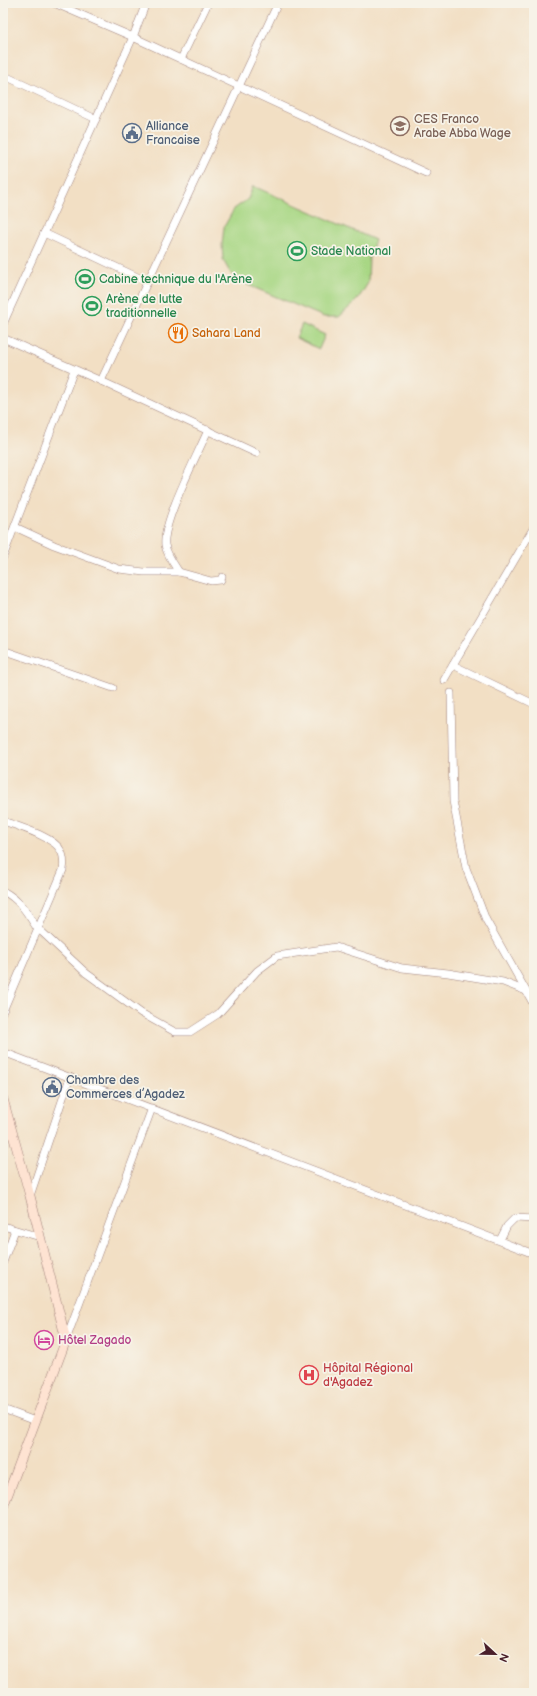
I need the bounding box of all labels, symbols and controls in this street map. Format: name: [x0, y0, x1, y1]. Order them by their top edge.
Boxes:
place label: CES Franco Arabe Abba Wage: [414, 112, 511, 141]
school or university icon: CES Franco Arabe Abba Wage: [389, 115, 411, 137]
place label: Alliance Francaise: [146, 119, 200, 148]
public building icon: Alliance Francaise: [121, 122, 143, 144]
sports icon: Stade National: [286, 240, 308, 262]
place label: Stade National: [311, 244, 391, 259]
sports icon: Cabine technique du l'Arène: [74, 268, 96, 290]
place label: Cabine technique du l'Arène: [99, 272, 252, 287]
place label: Arène de lutte traditionnelle: [106, 292, 183, 321]
sports icon: Arène de lutte traditionnelle: [81, 295, 103, 317]
restaurant icon: Sahara Land: [167, 322, 189, 344]
place label: Sahara Land: [192, 326, 261, 341]
place label: Chambre des Commerces d’Agadez: [66, 1073, 185, 1102]
public building icon: Chambre des Commerces d’Agadez: [41, 1076, 63, 1098]
hotel icon: Hôtel Zagado: [33, 1329, 55, 1351]
place label: Hôtel Zagado: [58, 1333, 132, 1348]
place label: Hôpital Régional d'Agadez: [323, 1361, 413, 1390]
hospital icon: Hôpital Régional d'Agadez: [298, 1364, 320, 1386]
north arrow: [475, 1634, 515, 1674]
text: N: [496, 1651, 511, 1664]

